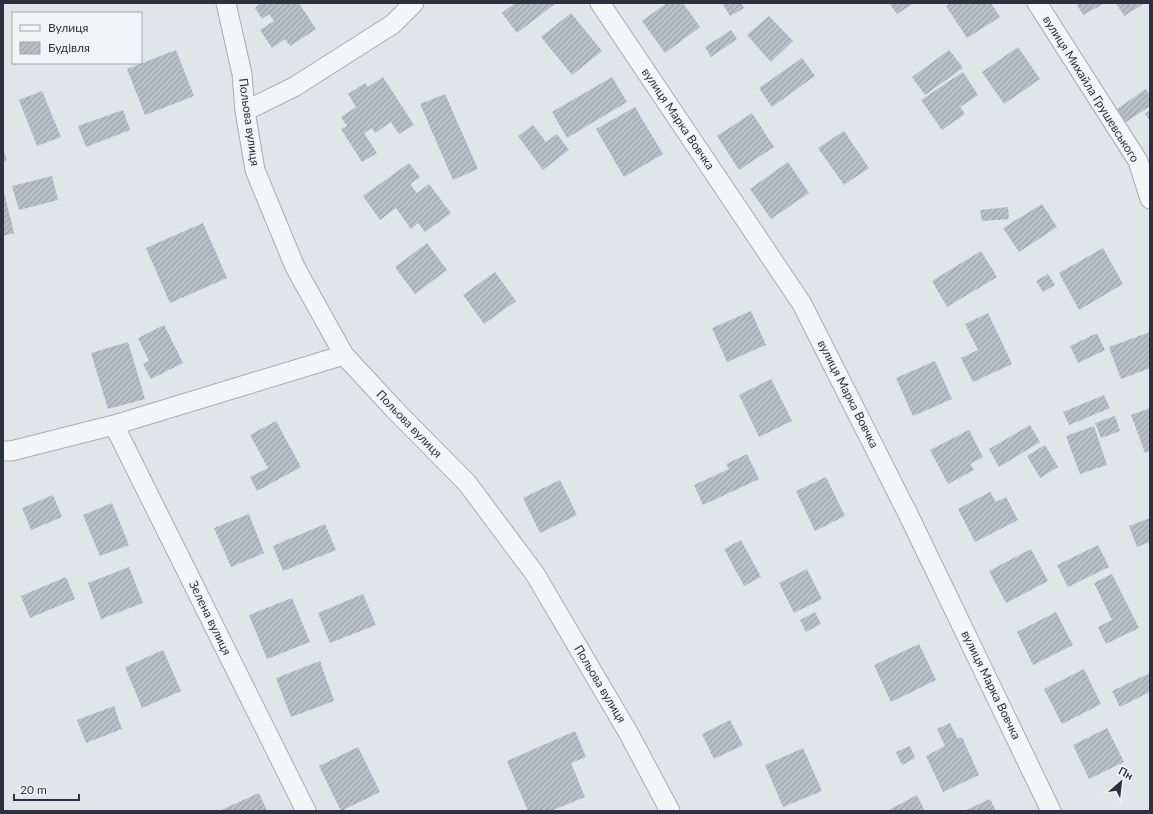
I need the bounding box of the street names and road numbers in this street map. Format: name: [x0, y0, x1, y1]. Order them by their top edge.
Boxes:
street label: вулиця Михайла Грушевського: [1040, 13, 1143, 165]
street label: вулиця Марка Вовчка: [639, 65, 718, 172]
street label: Польова вулиця: [236, 77, 263, 167]
street label: вулиця Марка Вовчка: [815, 337, 882, 450]
street label: Польова вулиця: [373, 387, 446, 461]
street label: Зелена вулиця: [186, 578, 235, 657]
street label: вулиця Марка Вовчка: [959, 628, 1024, 742]
street label: Польова вулиця: [571, 642, 630, 726]

